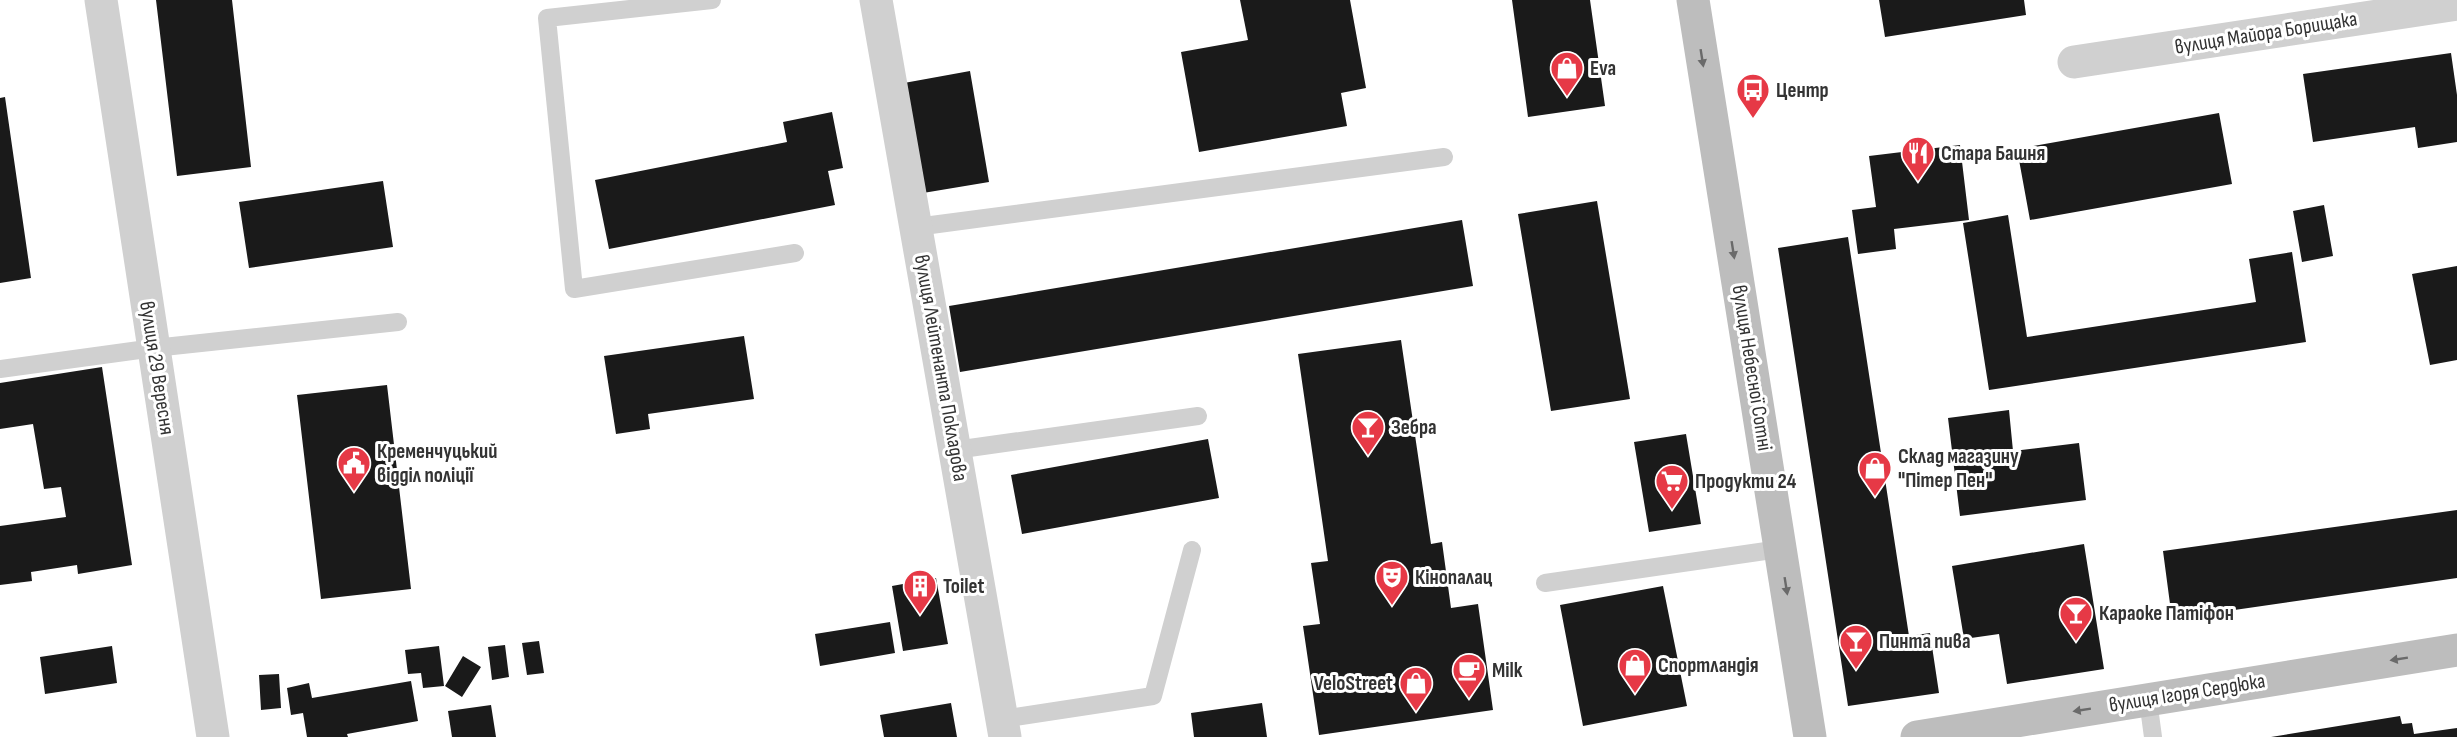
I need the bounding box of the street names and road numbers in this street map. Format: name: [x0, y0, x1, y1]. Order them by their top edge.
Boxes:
street label: вулиця Майора Борищака: [2173, 6, 2359, 60]
street label: вулиця Лейтенанта Покладова: [909, 253, 973, 483]
street label: вулиця Небесної Сотні: [1727, 283, 1777, 453]
street label: вулиця 29 Вересня: [134, 300, 180, 436]
street label: вулиця Ігоря Сердюка: [2107, 668, 2267, 718]

